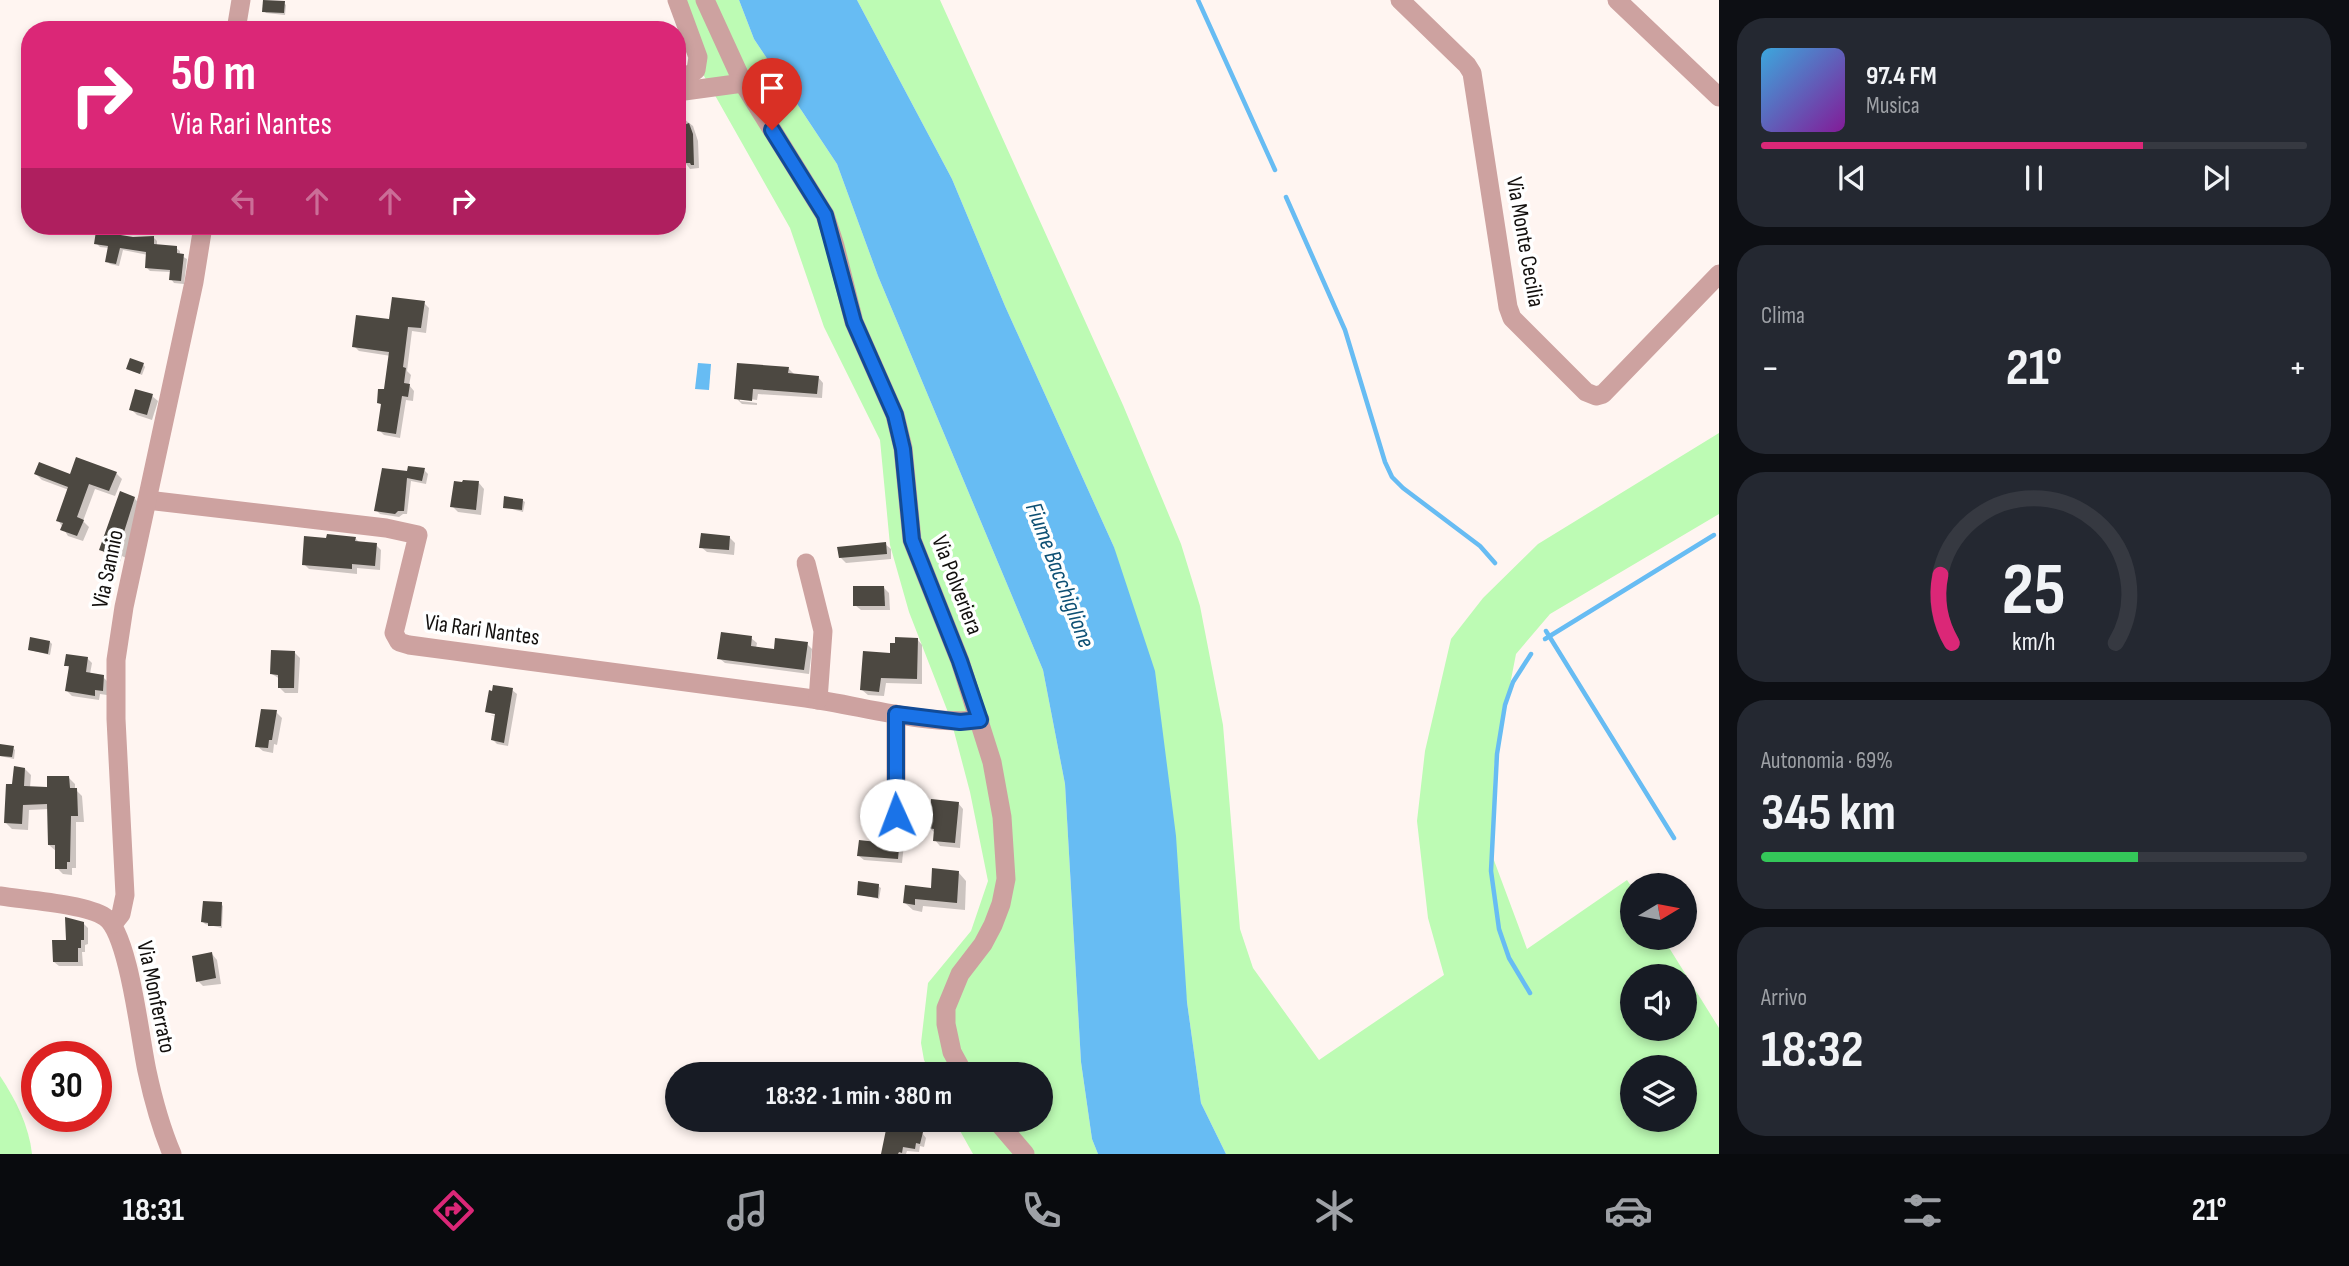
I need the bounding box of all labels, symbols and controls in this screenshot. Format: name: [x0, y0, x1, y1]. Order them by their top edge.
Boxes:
text: 50 m: [171, 45, 256, 104]
icon: right: [56, 49, 147, 140]
pin: [742, 58, 802, 130]
text: 97.4 FM: [1866, 61, 1937, 92]
icon: arrive: [753, 69, 791, 107]
text: Musica: [1866, 92, 1920, 120]
text: Via Rari Nantes: [171, 105, 332, 144]
icon: previous: [1833, 159, 1871, 197]
icon: pause: [2015, 159, 2053, 197]
icon: next: [2197, 159, 2235, 197]
street label: Via Monte Cecilia: [1500, 175, 1550, 309]
icon: left: [225, 182, 263, 220]
icon: ahead: [298, 182, 336, 220]
icon: ahead: [371, 182, 409, 220]
icon: right: [444, 182, 482, 220]
text: Clima: [1761, 302, 1805, 330]
text: 21°: [2006, 337, 2062, 400]
text: −: [1761, 346, 1780, 391]
text: +: [2288, 346, 2307, 391]
water label: Fiume Bacchiglione: [1019, 498, 1101, 652]
street label: Via Sannio: [86, 527, 130, 611]
street label: Via Polveriera: [925, 532, 989, 638]
text: 25: [2002, 547, 2066, 635]
street label: Via Rari Nantes: [423, 608, 541, 652]
text: km/h: [2012, 627, 2056, 658]
text: Autonomia · 69%: [1761, 747, 1893, 775]
position arrow: [859, 778, 933, 852]
text: 345 km: [1761, 782, 1896, 845]
north arrow: [1620, 873, 1698, 950]
map controls: [1620, 873, 1697, 1132]
street label: Via Monferrato: [130, 939, 182, 1055]
button: sound: [1620, 964, 1697, 1041]
text: Arrivo: [1761, 984, 1807, 1012]
text: 18:32: [1761, 1019, 1864, 1082]
speed limit sign: 30: [21, 1041, 112, 1132]
button: layers: [1620, 1055, 1697, 1132]
text: 18:32 · 1 min · 380 m: [766, 1081, 952, 1112]
icon: directions: [429, 1186, 478, 1235]
icon: music: [723, 1186, 772, 1235]
icon: phone: [1017, 1186, 1066, 1235]
icon: climate: [1310, 1186, 1359, 1235]
icon: car: [1604, 1186, 1653, 1235]
icon: filters: [1898, 1186, 1947, 1235]
text: 18:31: [122, 1191, 184, 1230]
text: 21°: [2192, 1191, 2227, 1230]

